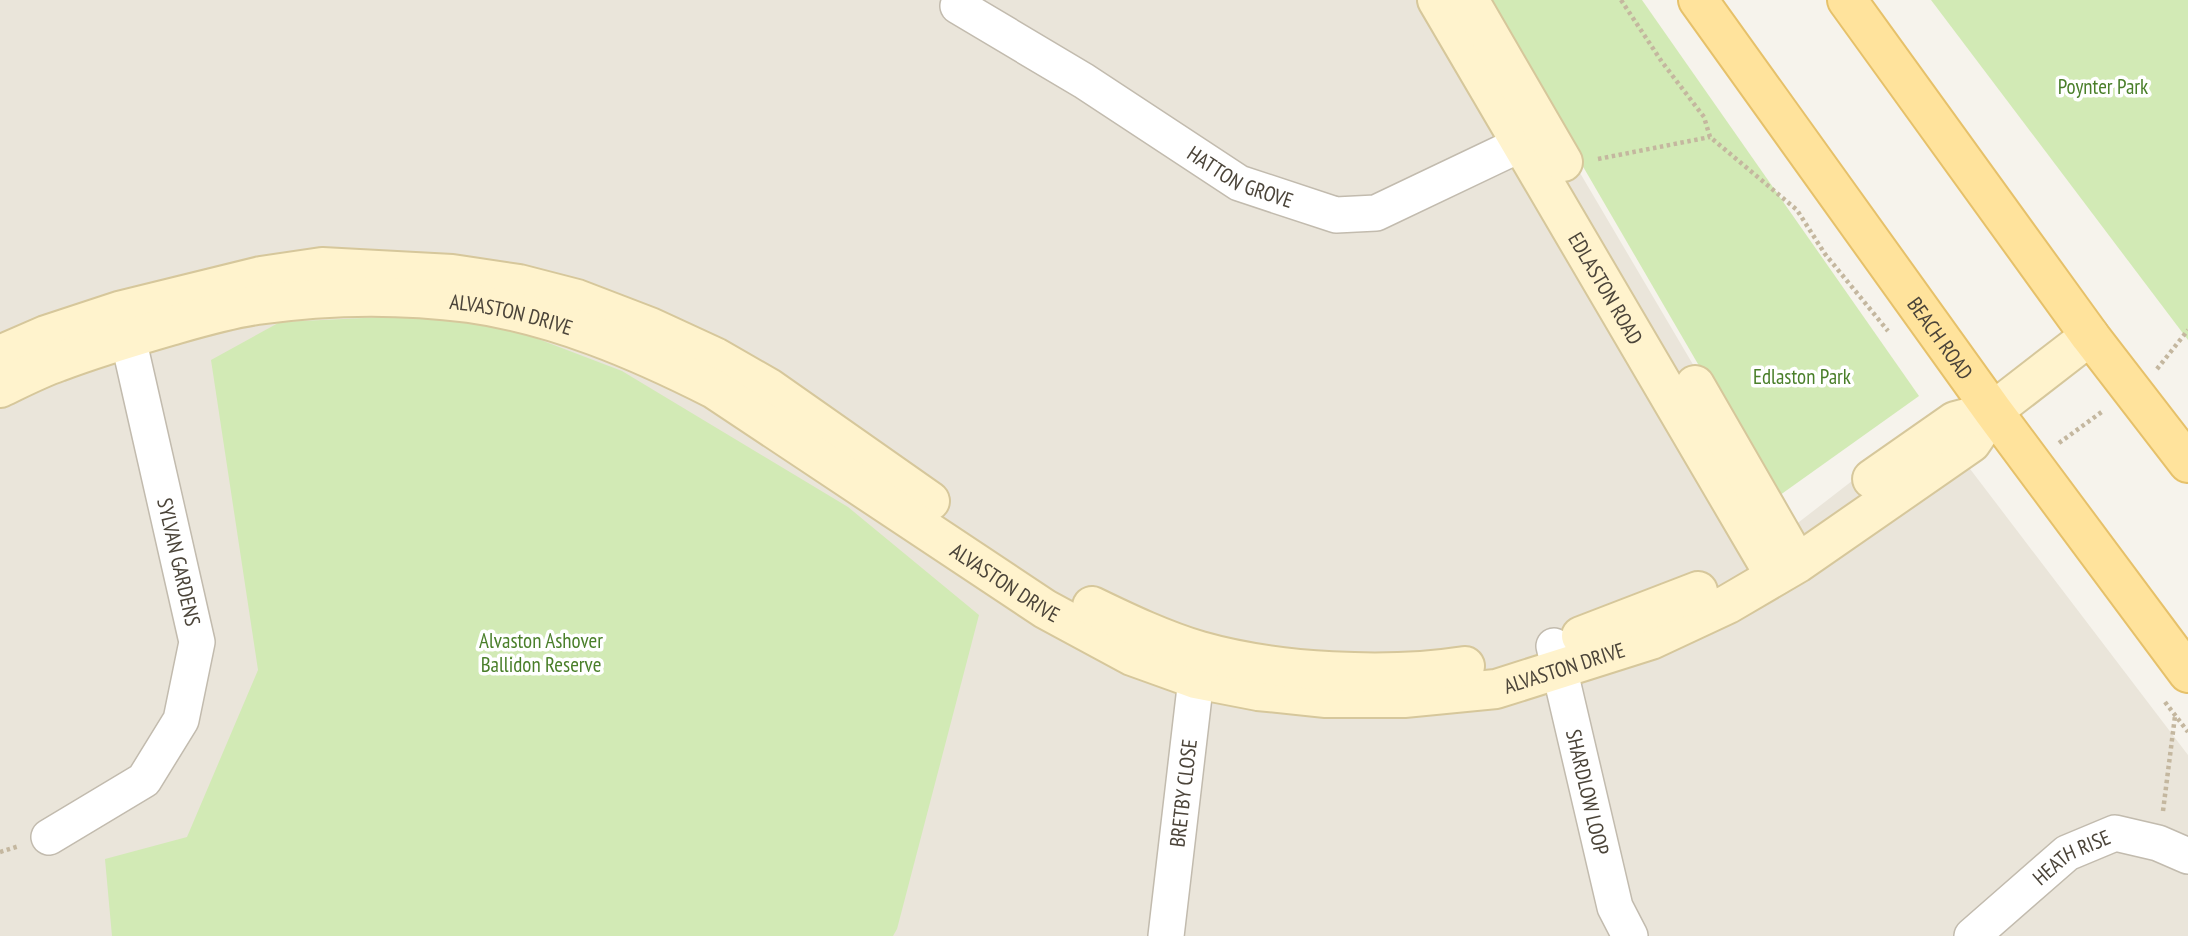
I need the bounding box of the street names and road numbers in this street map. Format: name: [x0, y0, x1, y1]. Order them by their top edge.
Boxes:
street label: HATTON GROVE: [1182, 139, 1297, 214]
street label: EDLASTON ROAD: [1563, 227, 1649, 349]
street label: ALVASTON DRIVE: [449, 287, 576, 341]
street label: BEACH ROAD: [1902, 291, 1979, 385]
street label: SYLVAN GARDENS: [151, 495, 207, 629]
street label: ALVASTON DRIVE: [946, 537, 1065, 628]
street label: ALVASTON DRIVE: [1500, 636, 1628, 699]
street label: SHARDLOW LOOP: [1560, 727, 1616, 858]
street label: BRETBY CLOSE: [1163, 737, 1202, 848]
street label: HEATH RISE: [2027, 823, 2114, 891]

